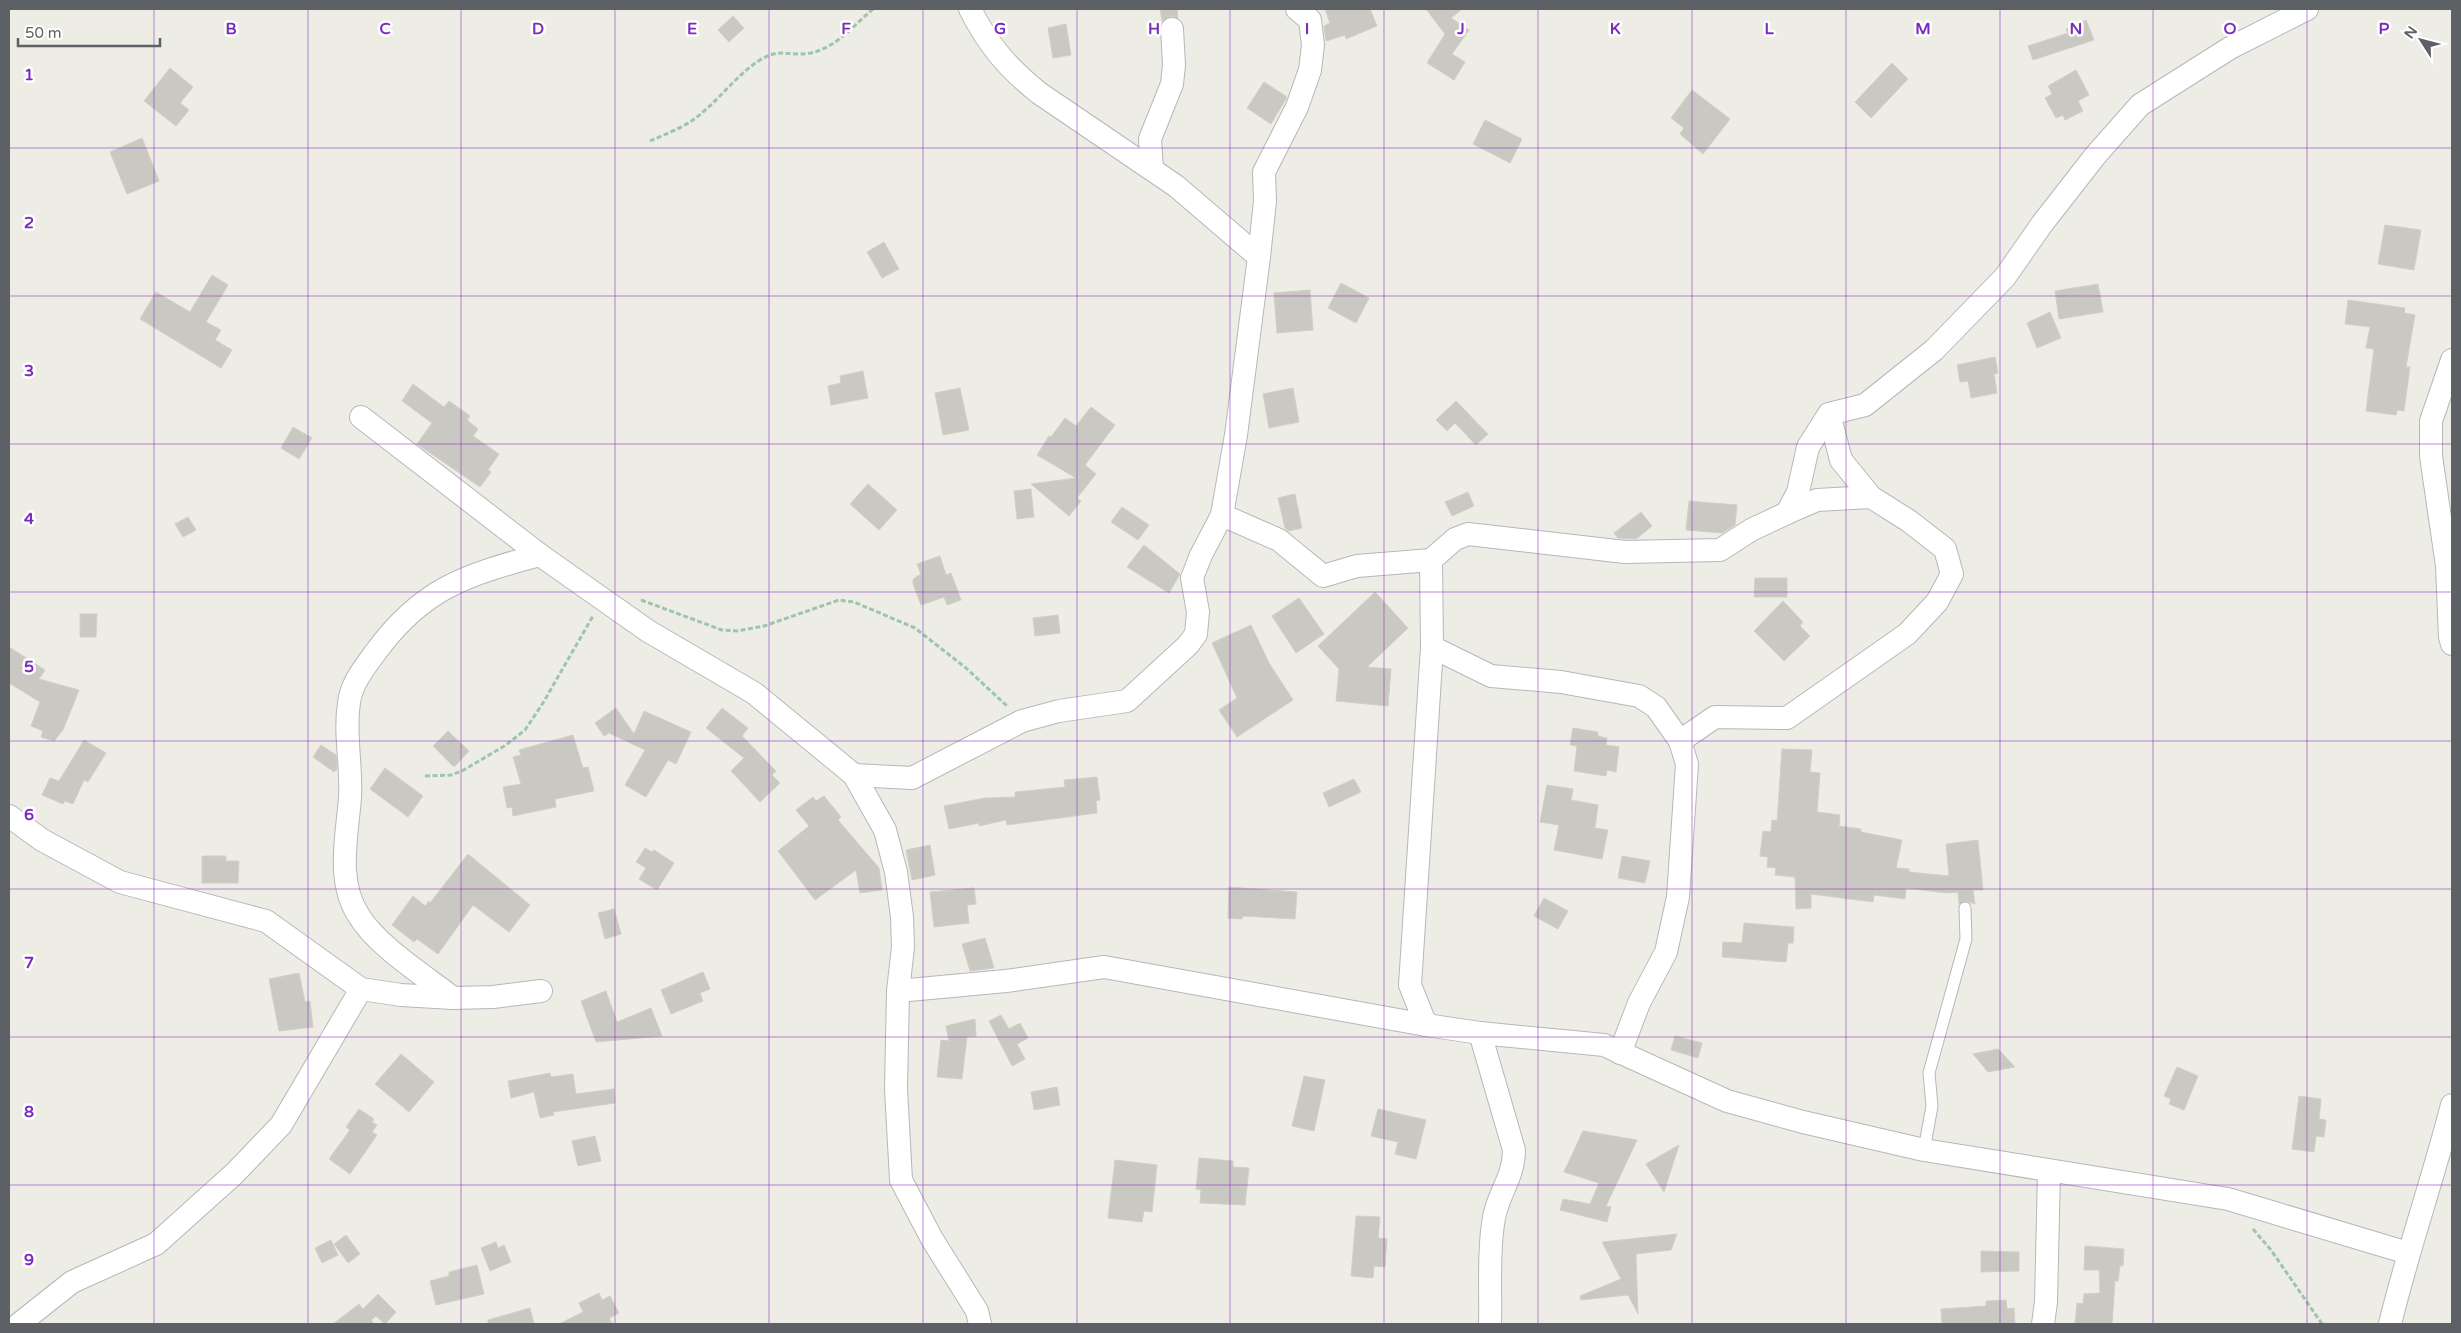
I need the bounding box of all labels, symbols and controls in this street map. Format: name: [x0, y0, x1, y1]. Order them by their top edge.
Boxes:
scale bar: [18, 15, 160, 47]
north arrow: [2396, 15, 2446, 65]
text: B: [225, 19, 237, 39]
text: C: [379, 19, 391, 39]
text: D: [532, 19, 544, 39]
text: E: [687, 19, 697, 39]
text: F: [841, 19, 851, 39]
text: G: [994, 19, 1006, 39]
text: H: [1148, 19, 1160, 39]
text: I: [1305, 19, 1309, 39]
text: J: [1456, 19, 1465, 39]
text: K: [1610, 19, 1621, 39]
text: L: [1764, 19, 1774, 39]
text: M: [1915, 19, 1931, 39]
text: N: [2070, 19, 2082, 39]
text: O: [2224, 19, 2237, 39]
text: P: [2379, 19, 2390, 39]
text: N: [2401, 23, 2421, 42]
text: 50 m: [25, 24, 62, 42]
text: 1: [24, 65, 34, 85]
text: 2: [24, 213, 34, 233]
text: 3: [24, 361, 34, 381]
text: 4: [24, 509, 34, 529]
text: 5: [24, 657, 34, 677]
text: 6: [24, 805, 34, 825]
text: 7: [24, 953, 34, 973]
text: 8: [24, 1102, 34, 1122]
text: 9: [24, 1250, 34, 1270]

